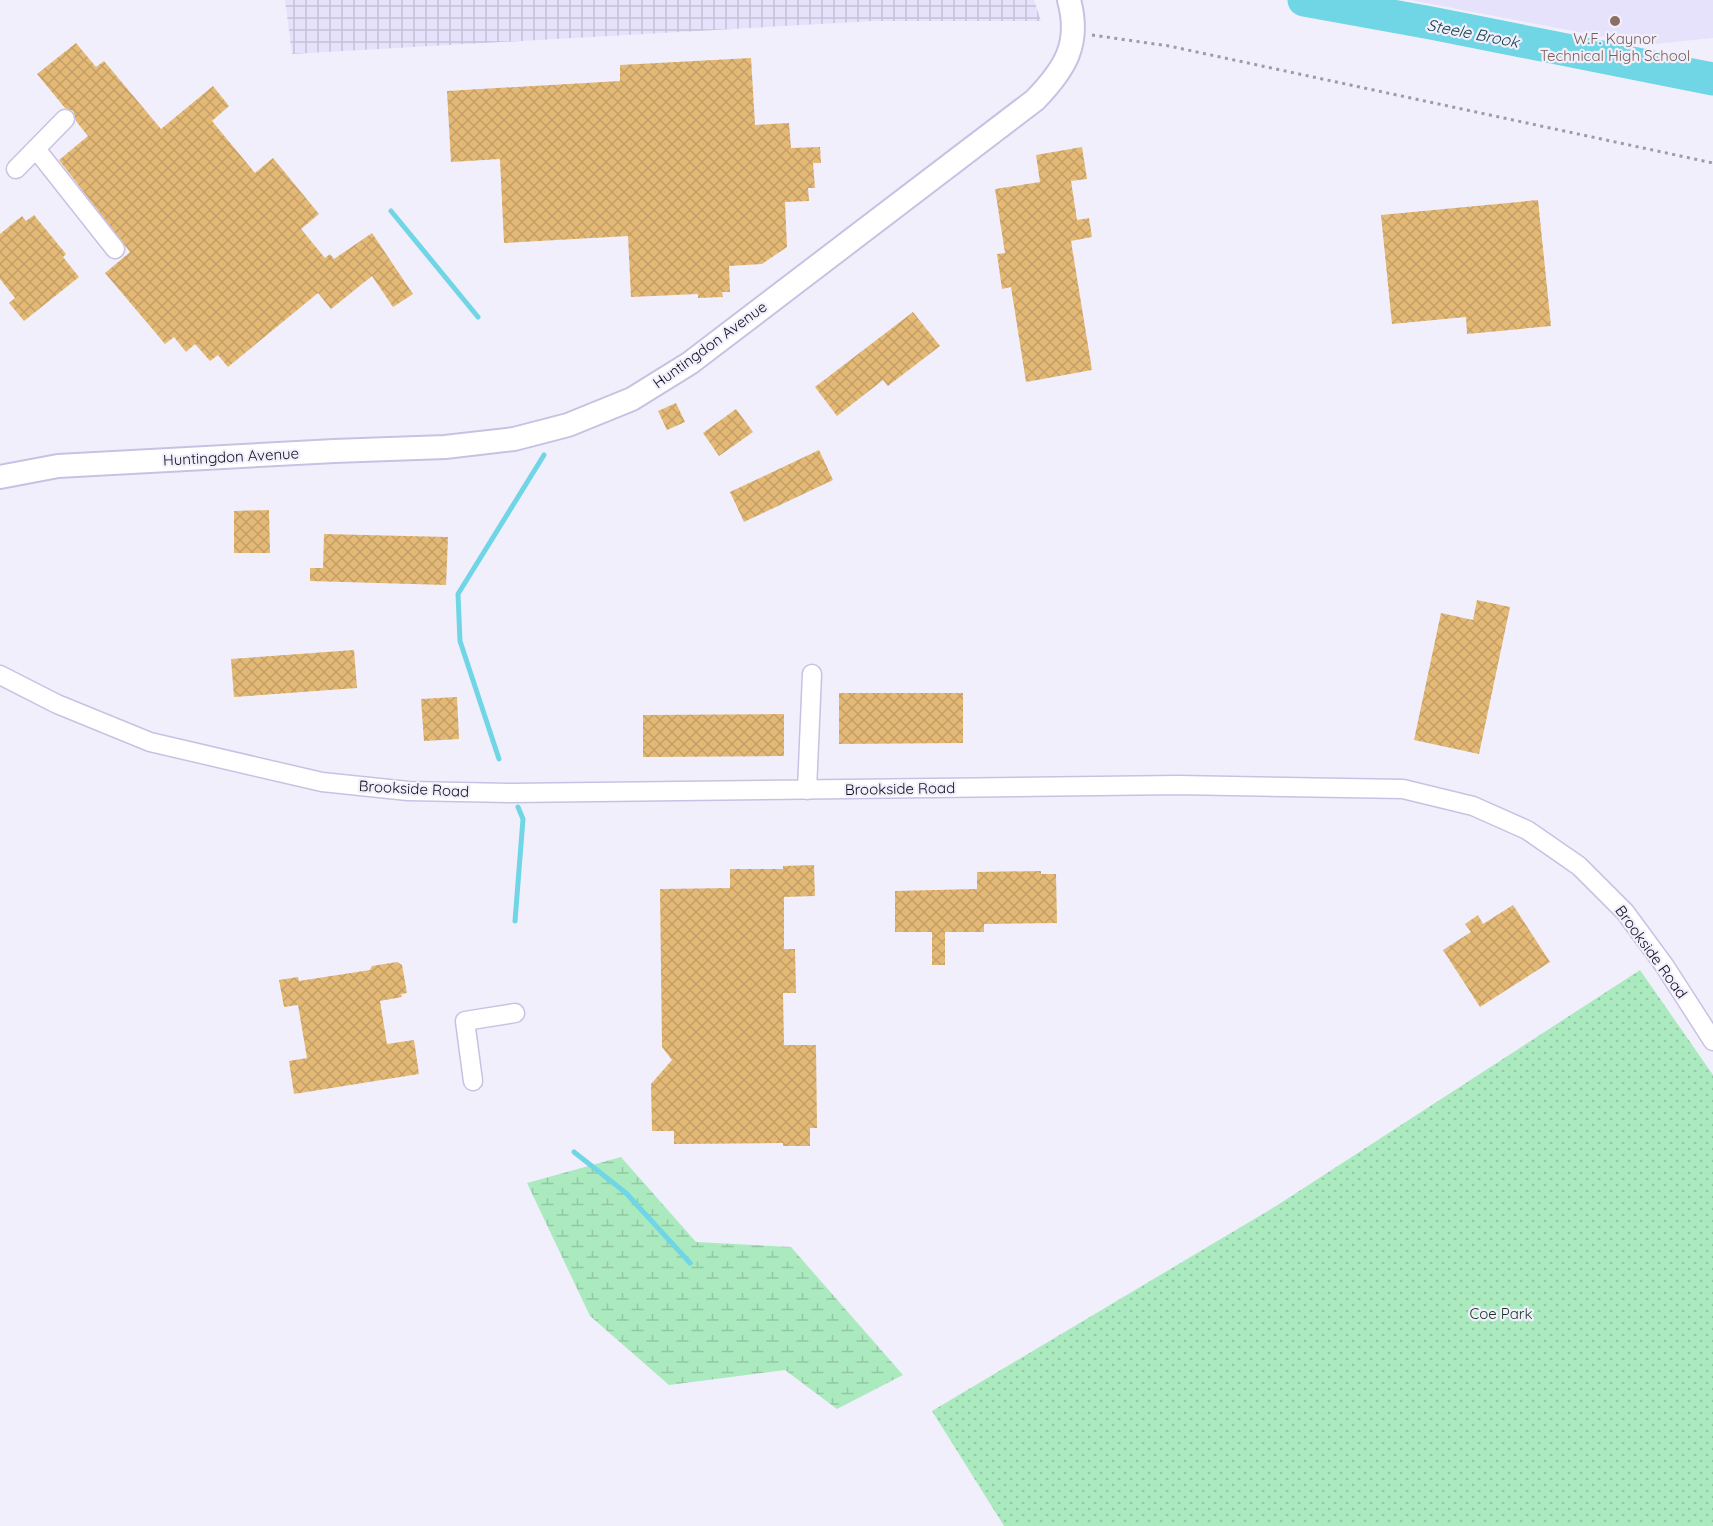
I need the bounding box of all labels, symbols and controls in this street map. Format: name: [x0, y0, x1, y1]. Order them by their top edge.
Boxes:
water label: Steele Brook: [1425, 14, 1522, 52]
marker: W.F. Kaynor Technical High School: [1608, 14, 1622, 28]
place label: W.F. Kaynor Technical High School: [1540, 29, 1690, 65]
street label: Huntingdon Avenue: [649, 297, 770, 392]
street label: Huntingdon Avenue: [162, 443, 300, 470]
street label: Brookside Road: [358, 776, 470, 801]
street label: Brookside Road: [845, 778, 955, 799]
street label: Brookside Road: [1611, 901, 1692, 1002]
park label: Coe Park: [1469, 1304, 1533, 1323]

